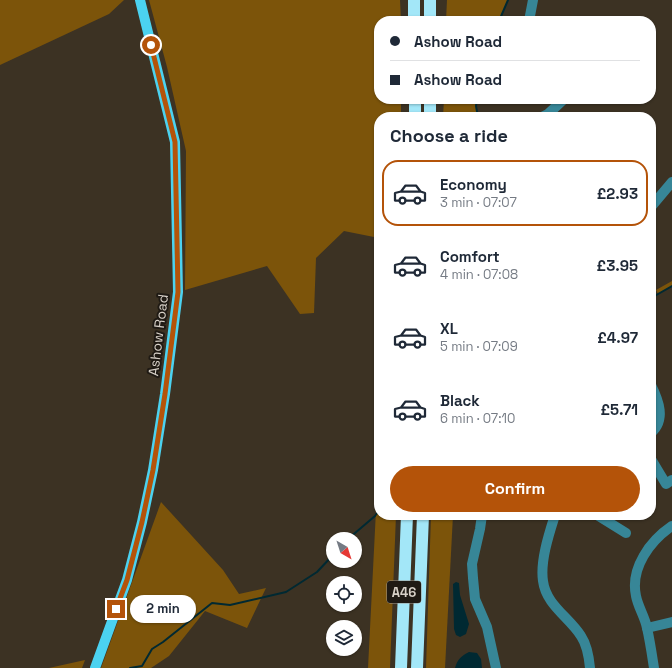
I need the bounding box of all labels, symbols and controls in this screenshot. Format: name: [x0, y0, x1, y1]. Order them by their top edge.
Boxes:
text: Ashow Road: [414, 32, 502, 51]
route start: [142, 36, 160, 54]
text: Ashow Road: [414, 70, 502, 89]
text: Choose a ride: [390, 124, 508, 147]
icon: car: [392, 175, 428, 211]
text: Economy: [440, 175, 507, 194]
text: £2.93: [597, 184, 638, 203]
text: 3 min · 07:07: [440, 194, 517, 211]
icon: car: [392, 247, 428, 283]
text: Comfort: [440, 247, 500, 266]
text: £3.95: [597, 256, 638, 275]
text: 4 min · 07:08: [440, 266, 518, 283]
street label: Ashow Road: [144, 293, 172, 377]
icon: car: [392, 319, 428, 355]
text: XL: [440, 319, 458, 338]
text: £4.97: [597, 328, 638, 347]
text: 5 min · 07:09: [440, 338, 518, 355]
icon: car: [392, 391, 428, 427]
text: Black: [440, 391, 480, 410]
text: £5.71: [601, 400, 638, 419]
text: 6 min · 07:10: [440, 410, 515, 427]
button: Confirm: [390, 466, 640, 512]
north arrow: [326, 532, 362, 568]
map controls: [326, 532, 362, 656]
button: locate: [326, 576, 362, 612]
road number: A46: [387, 581, 421, 603]
callout: 2 min: [130, 595, 196, 623]
route end: [107, 600, 125, 618]
text: 2 min: [146, 600, 180, 617]
button: layers: [326, 620, 362, 656]

